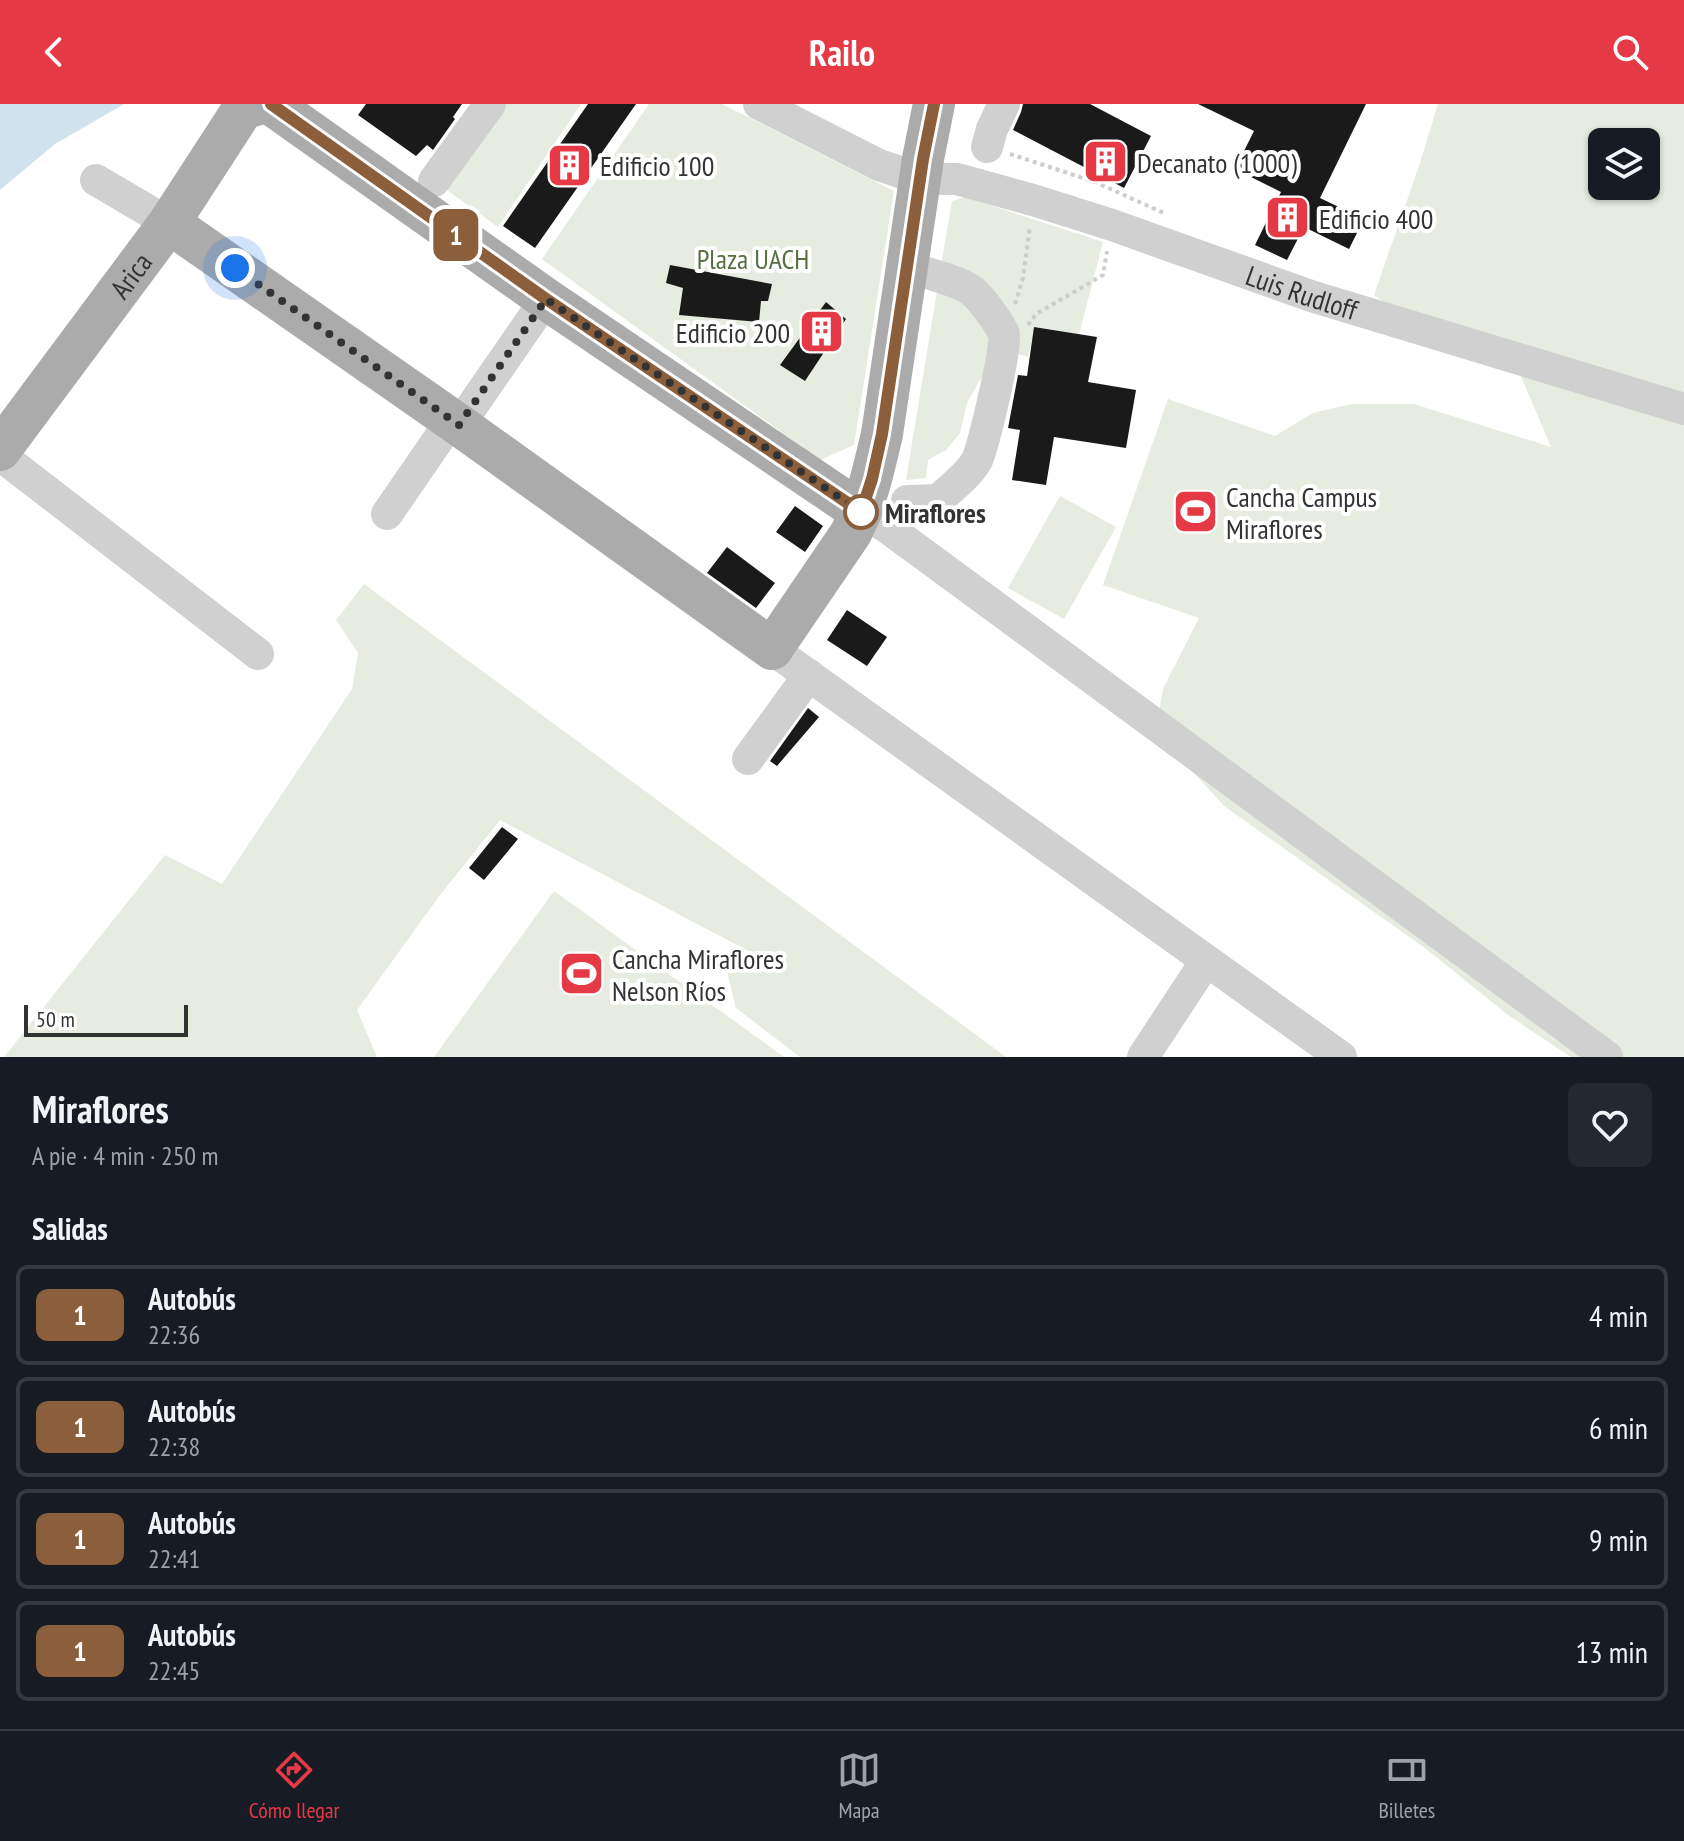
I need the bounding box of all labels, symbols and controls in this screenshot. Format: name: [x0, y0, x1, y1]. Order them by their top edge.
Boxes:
text: Railo: [809, 29, 875, 76]
icon: back: [32, 30, 76, 74]
icon: search: [1608, 30, 1652, 74]
map controls: [1588, 128, 1660, 200]
button: layers: [1588, 128, 1660, 200]
building icon: Decanato (1000): [1082, 138, 1130, 186]
building icon: Edificio 100: [545, 141, 593, 189]
place label: Decanato (1000): [1137, 144, 1297, 181]
place label: Edificio 100: [600, 147, 714, 184]
building icon: Edificio 400: [1264, 194, 1312, 242]
place label: Edificio 400: [1319, 200, 1433, 237]
line badge: 1: [430, 209, 482, 261]
text: 1: [449, 216, 463, 253]
park label: Plaza UACH: [697, 240, 809, 277]
street label: Arica: [101, 245, 159, 306]
your location: [215, 248, 255, 288]
street label: Luis Rudloff: [1241, 256, 1364, 328]
building icon: Edificio 200: [797, 308, 845, 356]
place label: Edificio 200: [676, 314, 790, 351]
place label: Cancha Campus Miraflores: [1226, 478, 1377, 547]
sports icon: Cancha Campus Miraflores: [1171, 488, 1219, 536]
place label: Miraflores: [885, 494, 986, 531]
marker: Miraflores: [844, 495, 878, 529]
place label: Cancha Miraflores Nelson Ríos: [612, 940, 784, 1009]
sports icon: Cancha Miraflores Nelson Ríos: [557, 950, 605, 998]
scale bar: [24, 1001, 188, 1037]
text: 50 m: [36, 1005, 75, 1033]
button: heart: [1568, 1083, 1652, 1167]
text: Miraflores: [32, 1084, 169, 1133]
text: A pie · 4 min · 250 m: [32, 1139, 219, 1172]
text: Salidas: [32, 1209, 108, 1248]
text: Autobús: [148, 1279, 236, 1318]
text: 1: [73, 1296, 87, 1333]
text: 4 min: [1589, 1296, 1648, 1335]
text: 22:36: [148, 1318, 200, 1351]
text: Autobús: [148, 1391, 236, 1430]
text: 1: [73, 1408, 87, 1445]
text: 6 min: [1589, 1408, 1648, 1447]
text: 22:38: [148, 1430, 200, 1463]
text: Autobús: [148, 1503, 236, 1542]
text: 1: [73, 1520, 87, 1557]
text: 9 min: [1589, 1520, 1648, 1559]
text: 22:41: [148, 1542, 200, 1575]
text: Autobús: [148, 1615, 236, 1654]
text: 1: [73, 1632, 87, 1669]
text: 13 min: [1575, 1632, 1648, 1671]
text: 22:45: [148, 1654, 200, 1687]
tab: Cómo llegar: [249, 1748, 340, 1824]
tab: Mapa: [837, 1748, 881, 1824]
tab: Billetes: [1378, 1748, 1435, 1824]

